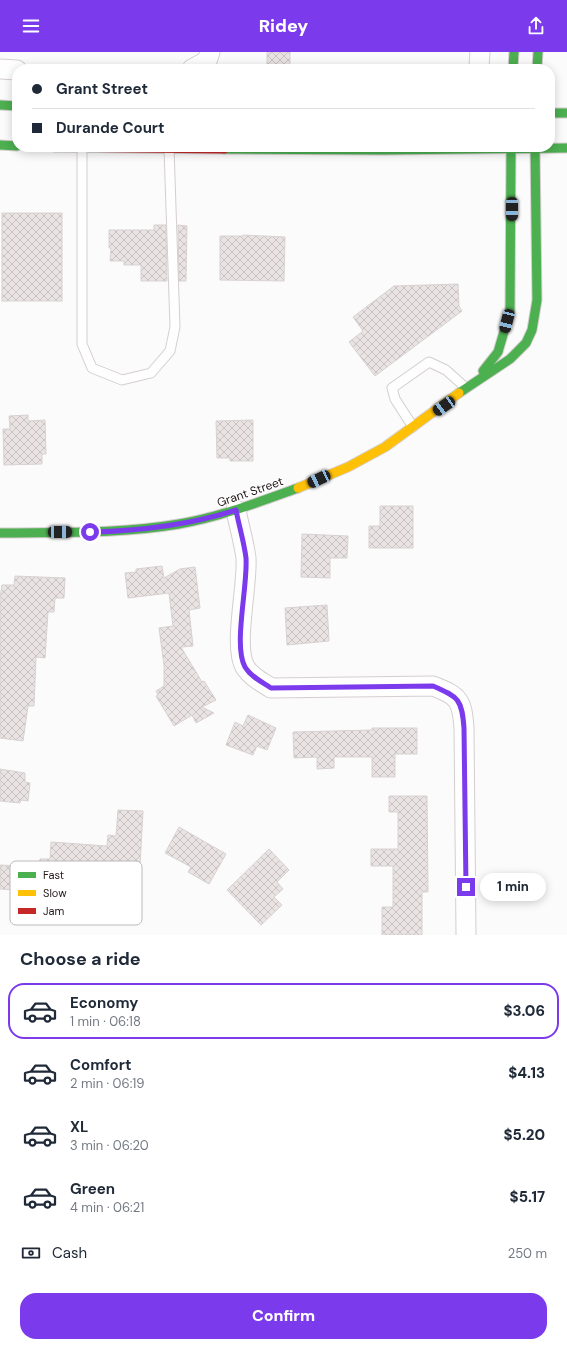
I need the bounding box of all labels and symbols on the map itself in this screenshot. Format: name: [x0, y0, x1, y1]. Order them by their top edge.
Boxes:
car: [506, 197, 518, 221]
car: [498, 308, 516, 334]
car: [431, 394, 457, 418]
car: [306, 468, 332, 490]
street label: Grant Street: [215, 473, 285, 511]
route start: [81, 523, 99, 541]
car: [48, 526, 72, 538]
legend: [10, 861, 142, 925]
text: Fast: [43, 868, 64, 882]
callout: 1 min: [480, 873, 546, 901]
route end: [457, 878, 475, 896]
text: Slow: [43, 886, 67, 900]
text: Jam: [43, 904, 64, 918]

